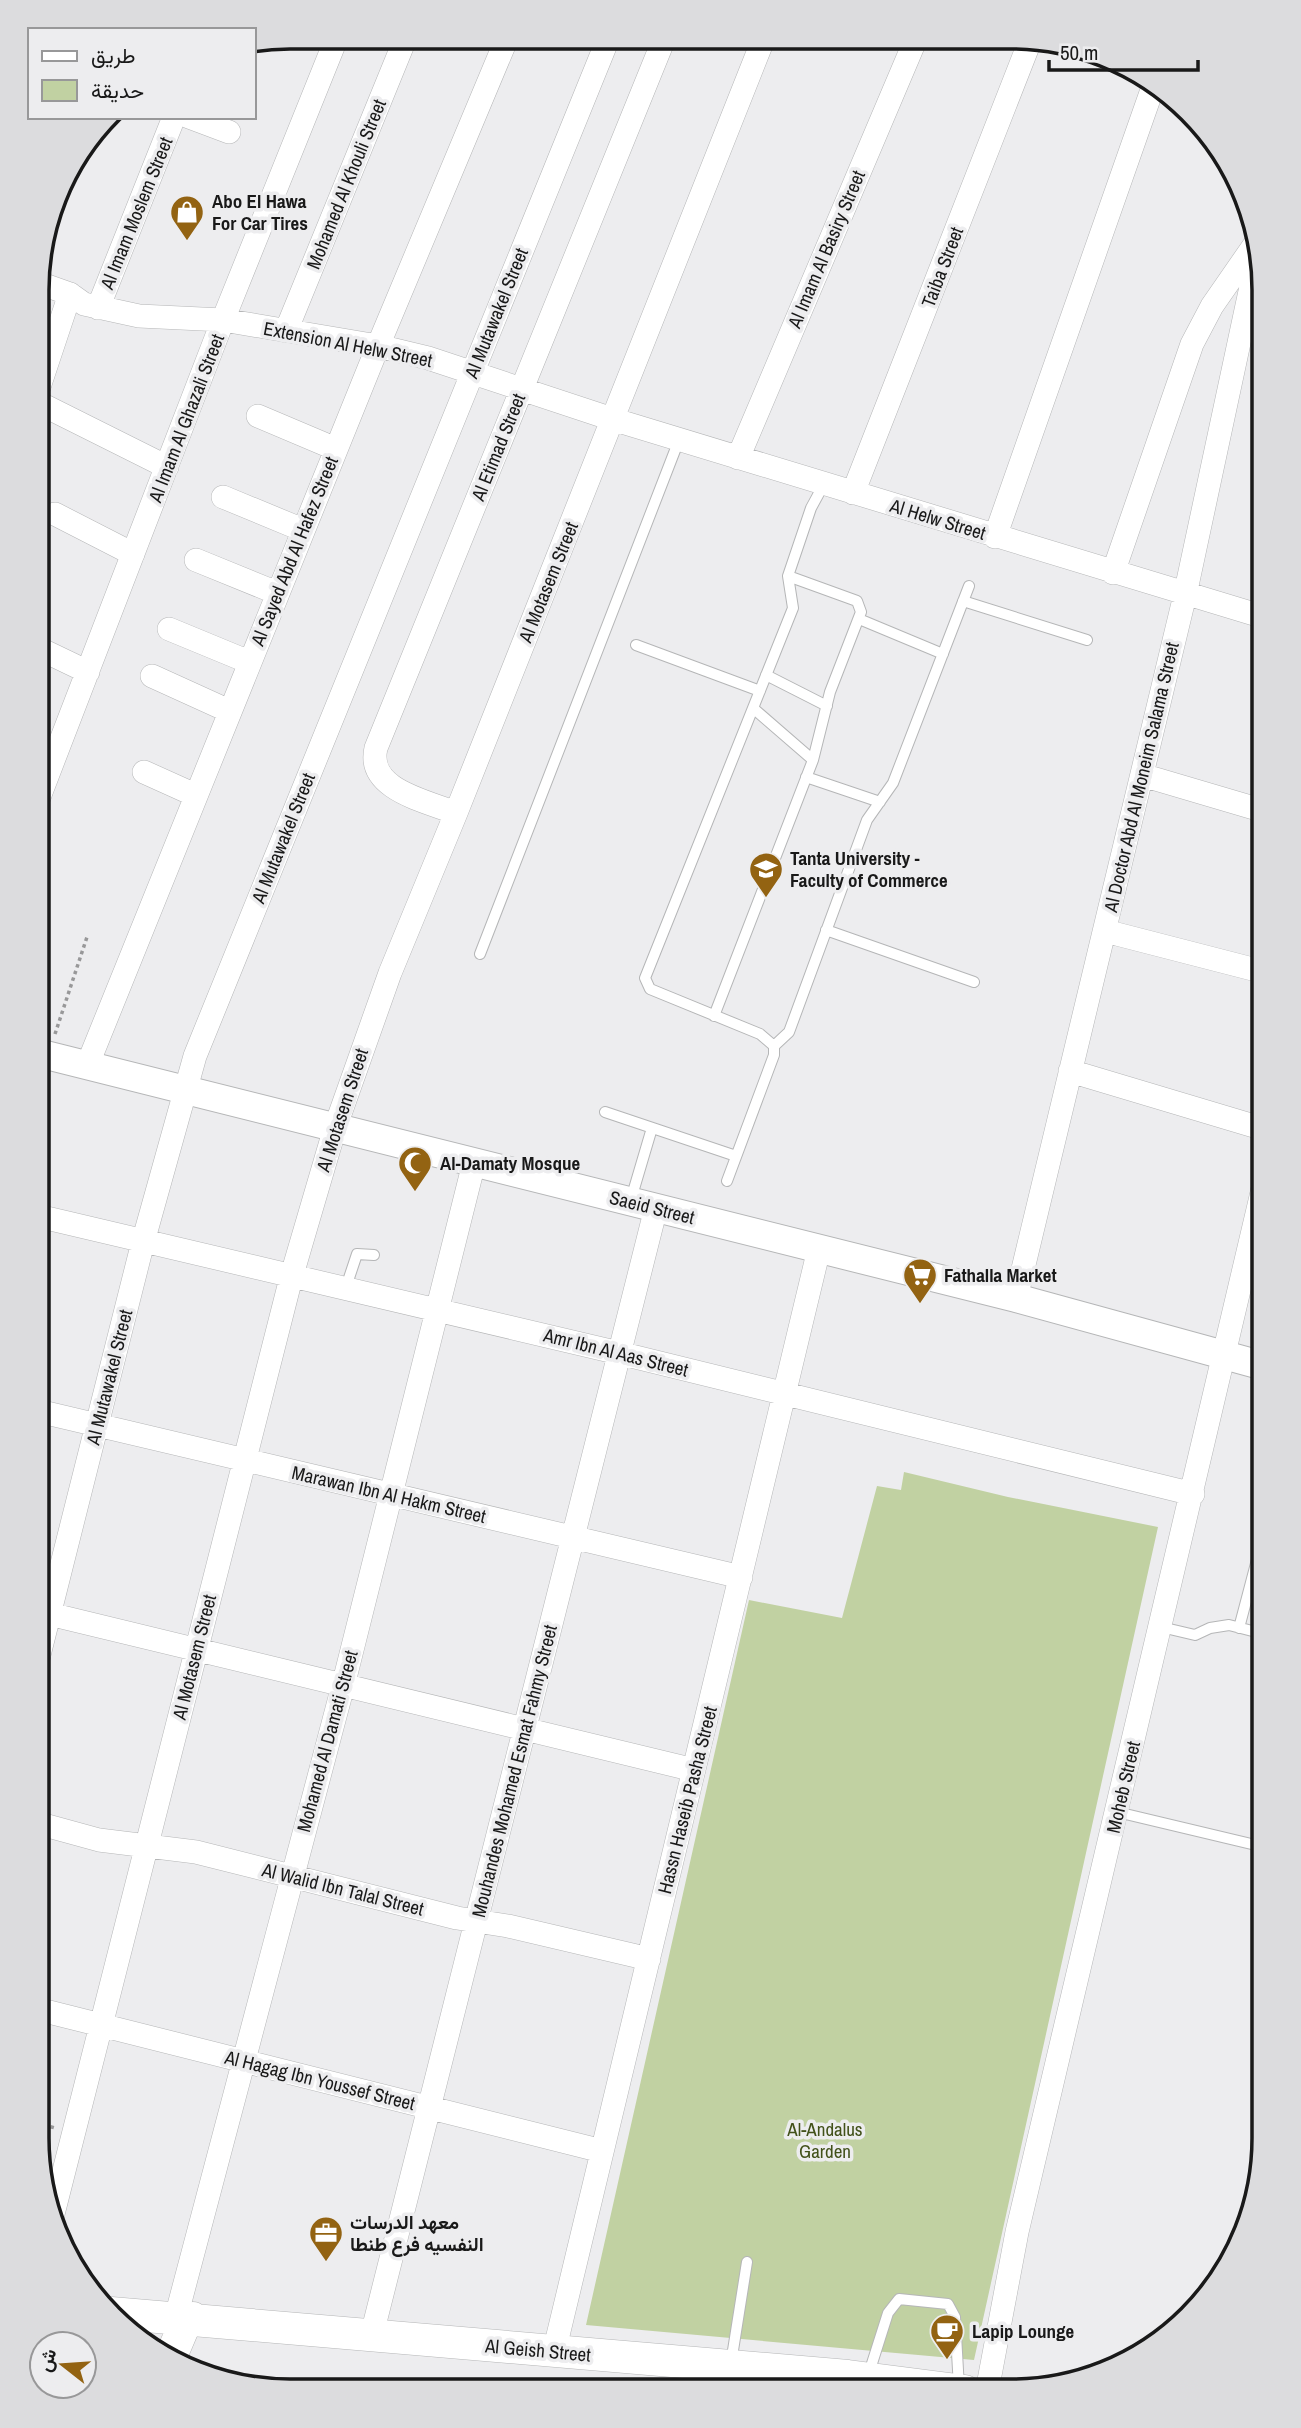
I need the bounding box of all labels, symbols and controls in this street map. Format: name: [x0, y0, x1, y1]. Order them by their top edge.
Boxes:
legend: [28, 28, 256, 119]
scale bar: [1049, 28, 1198, 72]
text: 50 m: [1060, 38, 1098, 67]
text: طريق: [91, 41, 136, 70]
text: حديقة: [91, 76, 144, 105]
street label: Mohamed Al Khouli Street: [300, 95, 392, 273]
street label: Al Imam Moslem Street: [93, 132, 179, 294]
street label: Al Imam Al Basiry Street: [781, 166, 871, 333]
place label: Abo El Hawa For Car Tires: [212, 188, 308, 236]
shop icon: Abo El Hawa For Car Tires: [168, 193, 206, 242]
street label: Taiba Street: [915, 222, 969, 311]
street label: Al Mutawakel Street: [458, 243, 534, 383]
street label: Extension Al Helw Street: [261, 315, 435, 373]
street label: Al Imam Al Ghazali Street: [142, 329, 230, 507]
street label: Al Etimad Street: [464, 389, 532, 505]
street label: Al Sayed Abd Al Hafez Street: [244, 452, 344, 650]
street label: Al Helw Street: [886, 492, 990, 546]
street label: Al Motasem Street: [512, 517, 584, 647]
street label: Al Doctor Abd Al Moneim Salama Street: [1097, 639, 1185, 915]
street label: Al Mutawakel Street: [245, 768, 321, 908]
place label: Tanta University - Faculty of Commerce: [790, 845, 948, 893]
school or university icon: Tanta University - Faculty of Commerce: [747, 850, 785, 899]
street label: Al Motasem Street: [310, 1044, 374, 1176]
mosque icon: Al-Damaty Mosque: [396, 1144, 434, 1193]
place label: Al-Damaty Mosque: [440, 1150, 581, 1176]
street label: Saeid Street: [607, 1184, 698, 1230]
supermarket icon: Fathalla Market: [901, 1256, 939, 1305]
place label: Fathalla Market: [944, 1262, 1057, 1288]
street label: Al Mutawakel Street: [79, 1306, 139, 1448]
street label: Amr Ibn Al Aas Street: [540, 1321, 692, 1383]
street label: Marawan Ibn Al Hakm Street: [289, 1459, 489, 1529]
street label: Al Motasem Street: [166, 1591, 222, 1723]
street label: Mouhandes Mohamed Esmat Fahmy Street: [465, 1621, 563, 1920]
street label: Mohamed Al Damati Street: [290, 1647, 364, 1835]
street label: Hassn Haseib Pasha Street: [651, 1703, 723, 1896]
street label: Moheb Street: [1100, 1738, 1146, 1835]
street label: Al Walid Ibn Talal Street: [258, 1856, 427, 1922]
street label: Al Hagag Ibn Youssef Street: [221, 2044, 418, 2116]
park label: Al-Andalus Garden: [786, 2116, 863, 2164]
place label: معهد الدرسات النفسيه فرع طنطا: [350, 2209, 484, 2257]
office icon: معهد الدرسات النفسيه فرع طنطا: [307, 2214, 345, 2263]
cafe icon: Lapip Lounge: [928, 2312, 966, 2361]
place label: Lapip Lounge: [972, 2318, 1074, 2344]
north arrow: [28, 2330, 98, 2400]
street label: Al Geish Street: [483, 2332, 592, 2368]
text: ش: [31, 2345, 63, 2375]

